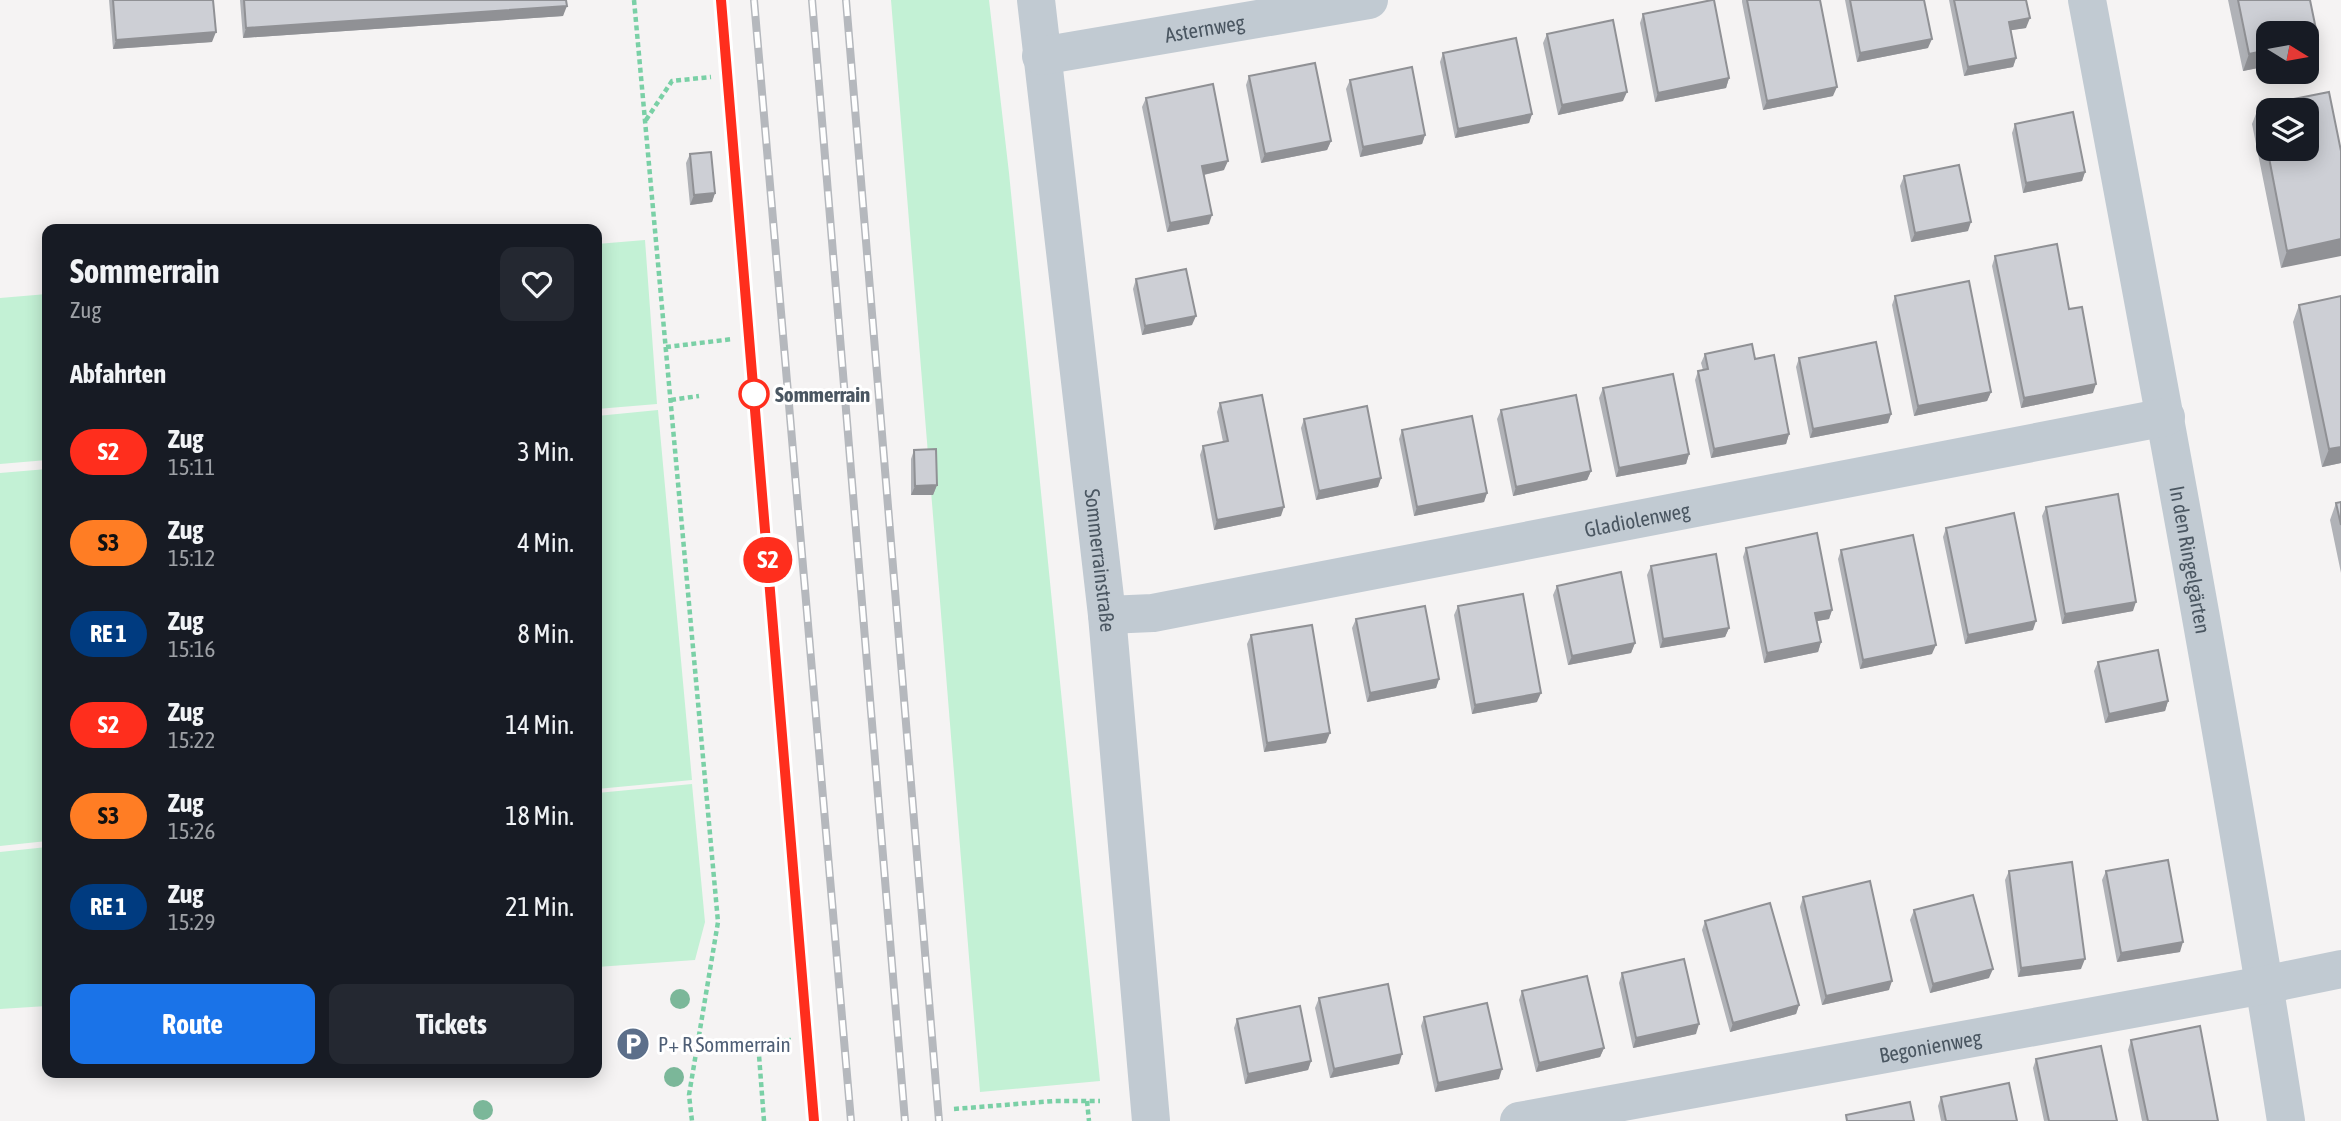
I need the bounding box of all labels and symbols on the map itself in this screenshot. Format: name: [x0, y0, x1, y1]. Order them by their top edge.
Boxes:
street label: Asternweg: [1163, 9, 1246, 47]
north arrow: [2256, 21, 2319, 84]
marker: Sommerrain: [739, 379, 769, 409]
place label: Sommerrain: [775, 382, 870, 406]
street label: In den Ringelgärten: [2165, 484, 2216, 635]
street label: Sommerrainstraße: [1081, 488, 1120, 633]
street label: Gladiolenweg: [1582, 497, 1692, 541]
line badge: S2: [736, 537, 800, 583]
parking icon: P+ R Sommerrain: [614, 1025, 652, 1063]
street label: Begonienweg: [1877, 1025, 1983, 1067]
place label: P+ R Sommerrain: [658, 1032, 791, 1056]

